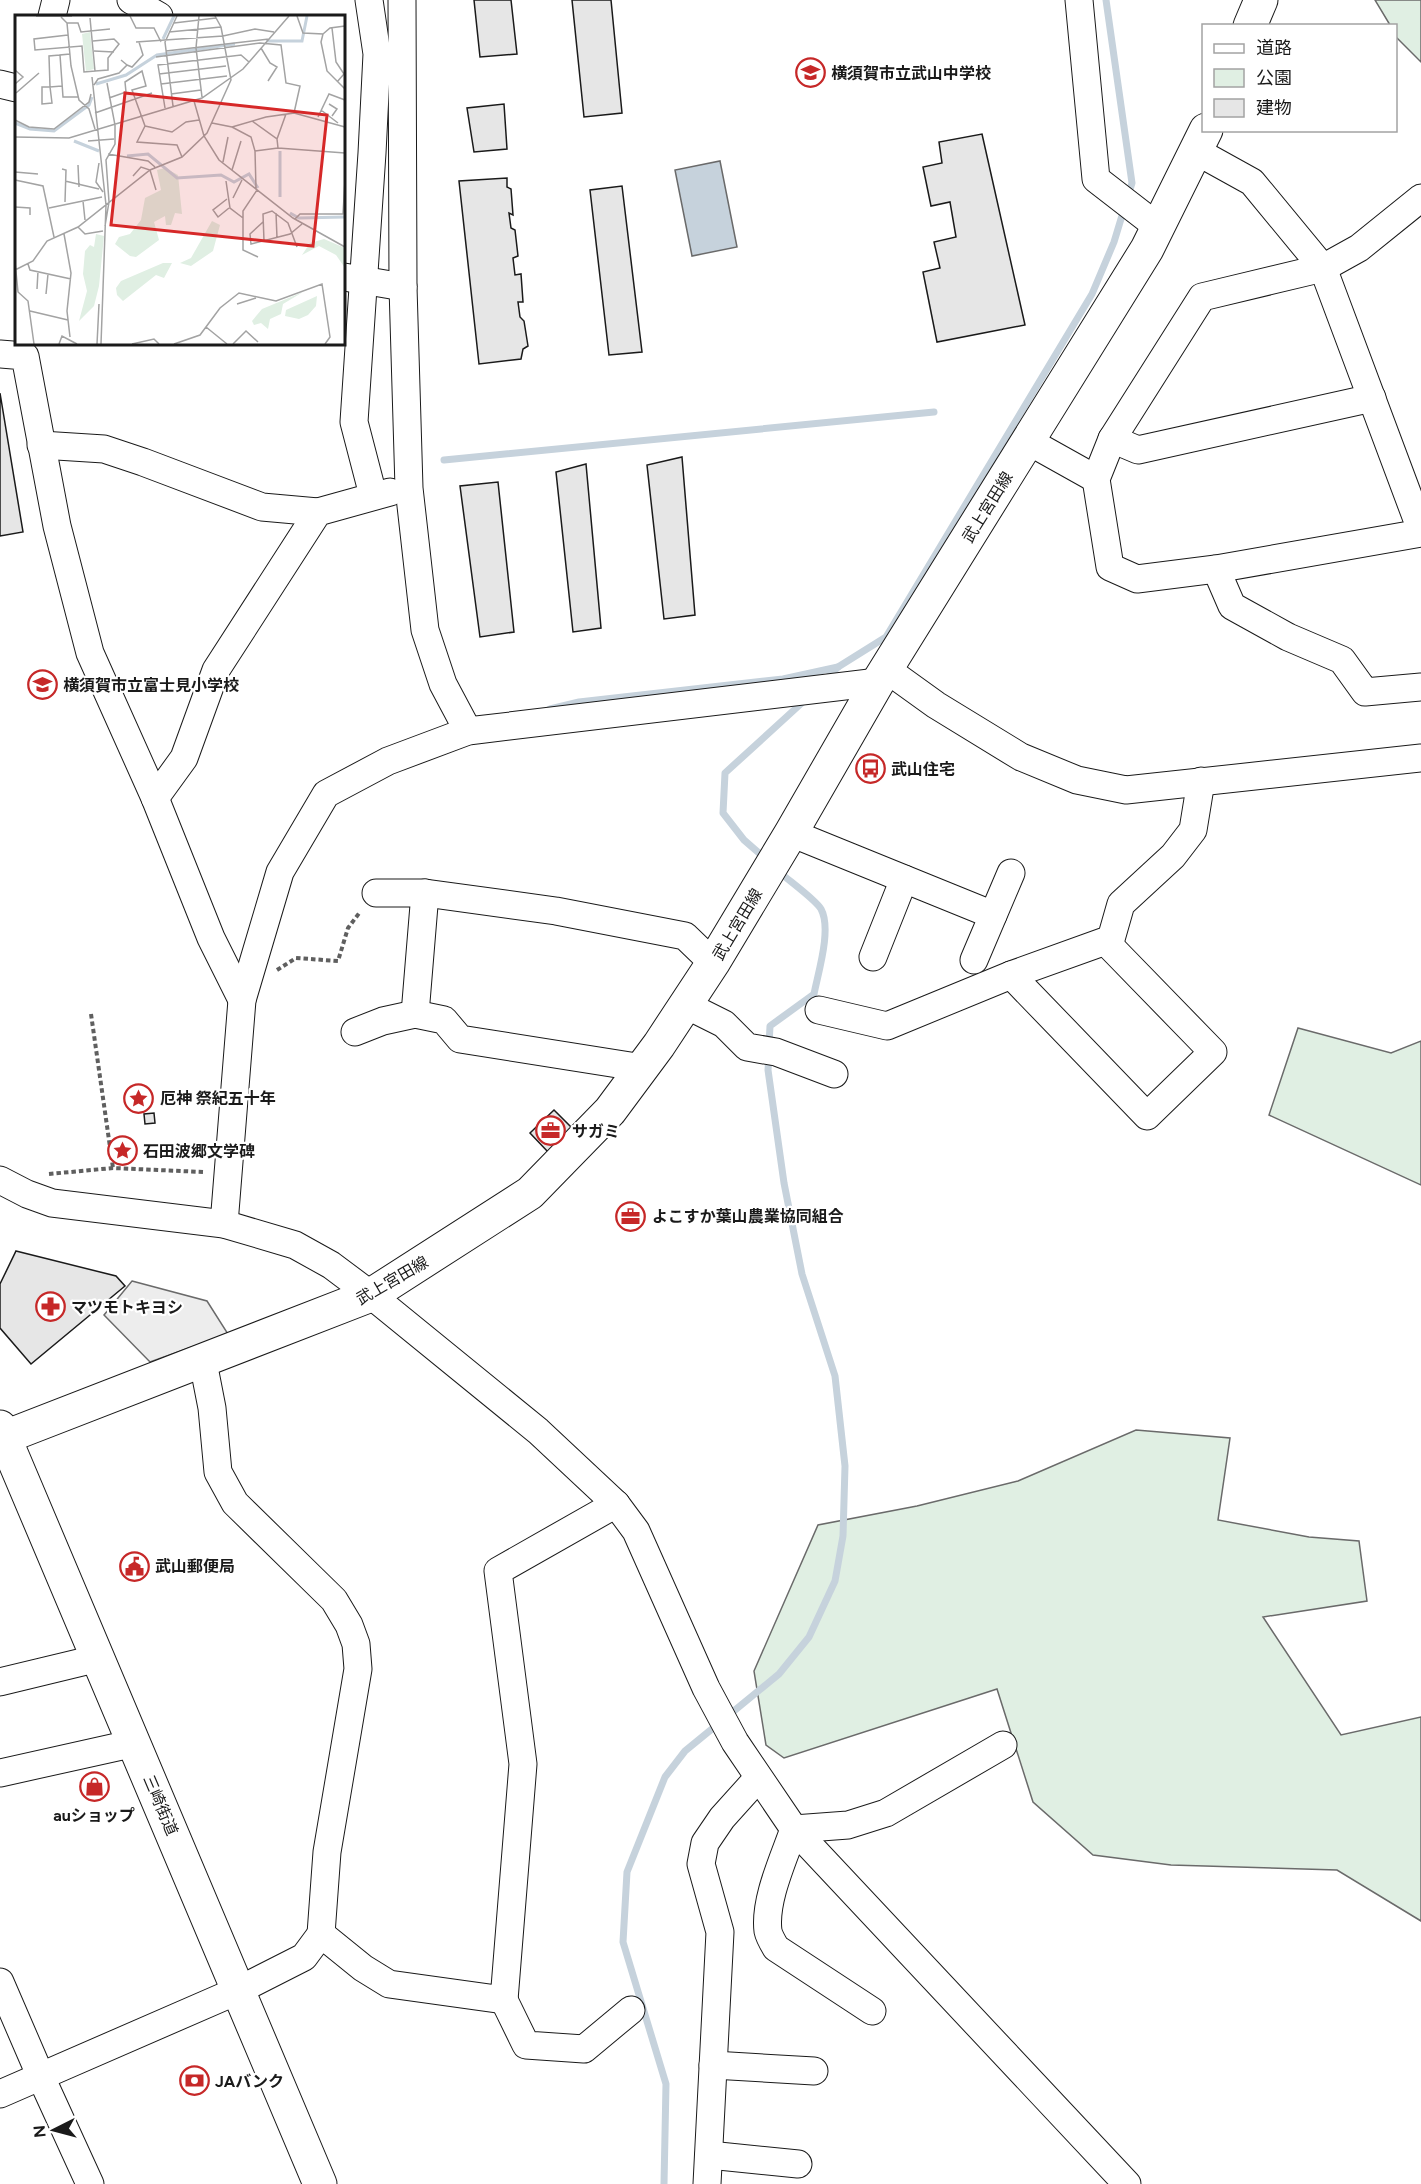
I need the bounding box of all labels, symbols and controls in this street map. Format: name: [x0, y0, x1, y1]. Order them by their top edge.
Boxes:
inset map: [15, 15, 345, 345]
legend: [1202, 24, 1397, 132]
text: 道路: [1256, 37, 1292, 59]
school or university icon: 横須賀市立武山中学校: [794, 57, 826, 89]
place label: 横須賀市立武山中学校: [831, 64, 991, 83]
text: 公園: [1256, 67, 1292, 89]
text: 建物: [1256, 97, 1292, 119]
street label: 武上宮田線: [958, 468, 1017, 546]
school or university icon: 横須賀市立富士見小学校: [26, 669, 58, 701]
place label: 横須賀市立富士見小学校: [63, 676, 239, 695]
bus stop icon: 武山住宅: [854, 753, 886, 785]
place label: 武山住宅: [891, 760, 955, 779]
street label: 武上宮田線: [709, 885, 766, 963]
place icon: 厄神 祭紀五十年: [123, 1082, 155, 1114]
place label: 厄神 祭紀五十年: [160, 1089, 276, 1108]
office icon: サガミ: [535, 1115, 567, 1147]
place label: サガミ: [572, 1122, 620, 1141]
place icon: 石田波郷文学碑: [106, 1135, 138, 1167]
place label: 石田波郷文学碑: [143, 1142, 255, 1161]
office icon: よこすか葉山農業協同組合: [615, 1200, 647, 1232]
place label: よこすか葉山農業協同組合: [652, 1207, 844, 1226]
street label: 武上宮田線: [353, 1252, 432, 1309]
pharmacy icon: マツモトキヨシ: [34, 1291, 66, 1323]
place label: マツモトキヨシ: [71, 1298, 183, 1317]
public building icon: 武山郵便局: [118, 1550, 150, 1582]
place label: 武山郵便局: [155, 1557, 235, 1576]
shop icon: auショップ: [78, 1771, 110, 1803]
street label: 三崎街道: [139, 1772, 182, 1838]
place label: auショップ: [53, 1806, 135, 1825]
bank icon: JAバンク: [178, 2065, 210, 2097]
place label: JAバンク: [215, 2072, 284, 2091]
north arrow: [24, 2100, 84, 2160]
text: N: [29, 2124, 50, 2139]

